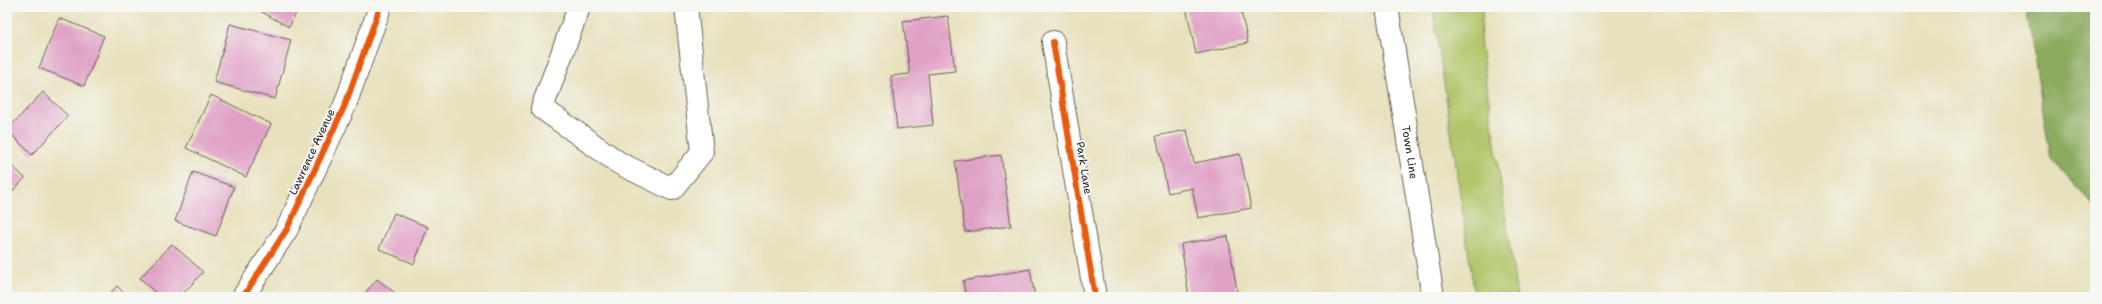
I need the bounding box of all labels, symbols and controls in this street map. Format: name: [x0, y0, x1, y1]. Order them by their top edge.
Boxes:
street label: Lawrence Avenue: [285, 106, 339, 198]
street label: Town Line: [1398, 124, 1422, 180]
street label: Park Lane: [1072, 141, 1096, 195]

